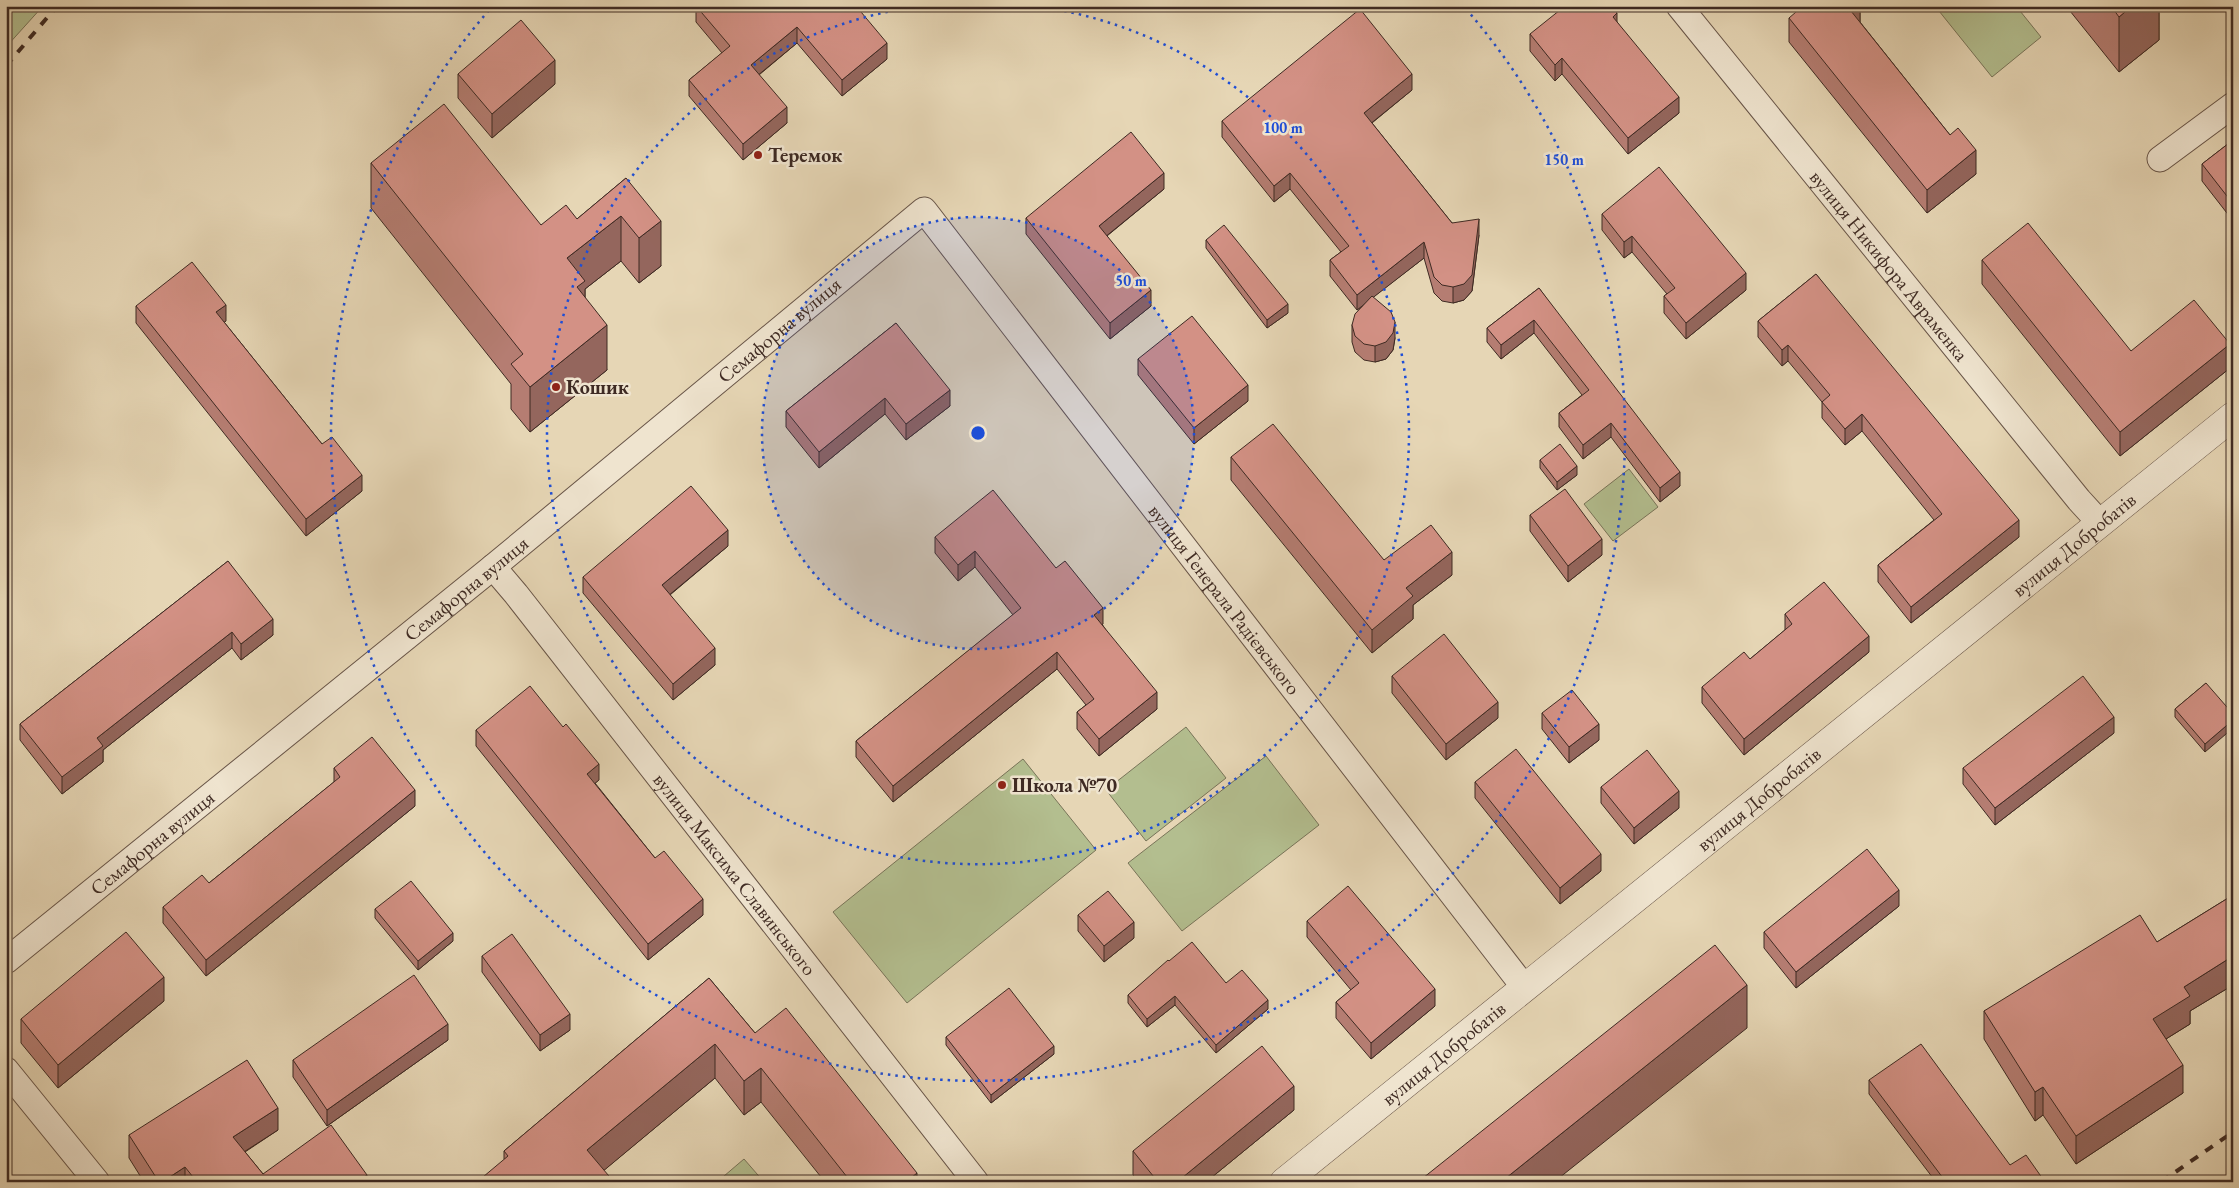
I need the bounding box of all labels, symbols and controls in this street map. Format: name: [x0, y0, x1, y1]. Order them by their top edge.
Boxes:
text: 100 m: [1263, 118, 1303, 137]
place label: Теремок: [768, 142, 842, 168]
marker: Теремок: [752, 149, 764, 161]
text: 150 m: [1544, 150, 1584, 169]
street label: вулиця Никифора Авраменка: [1804, 165, 1974, 366]
street label: Семафорна вулиця: [712, 271, 846, 389]
text: 50 m: [1115, 271, 1147, 290]
place label: Кошик: [566, 374, 629, 400]
marker: Кошик: [550, 381, 562, 393]
centre of rings: [969, 424, 987, 442]
street label: вулиця Добробатів: [2006, 487, 2141, 602]
street label: вулиця Генерала Радієвського: [1143, 499, 1307, 700]
street label: Семафорна вулиця: [399, 530, 534, 647]
street label: вулиця Добробатів: [1691, 741, 1826, 857]
street label: вулиця Максима Славинського: [648, 767, 823, 981]
place label: Школа №70: [1012, 772, 1117, 798]
marker: Школа №70: [996, 779, 1008, 791]
street label: Семафорна вулиця: [85, 785, 220, 901]
street label: вулиця Добробатів: [1376, 995, 1511, 1111]

